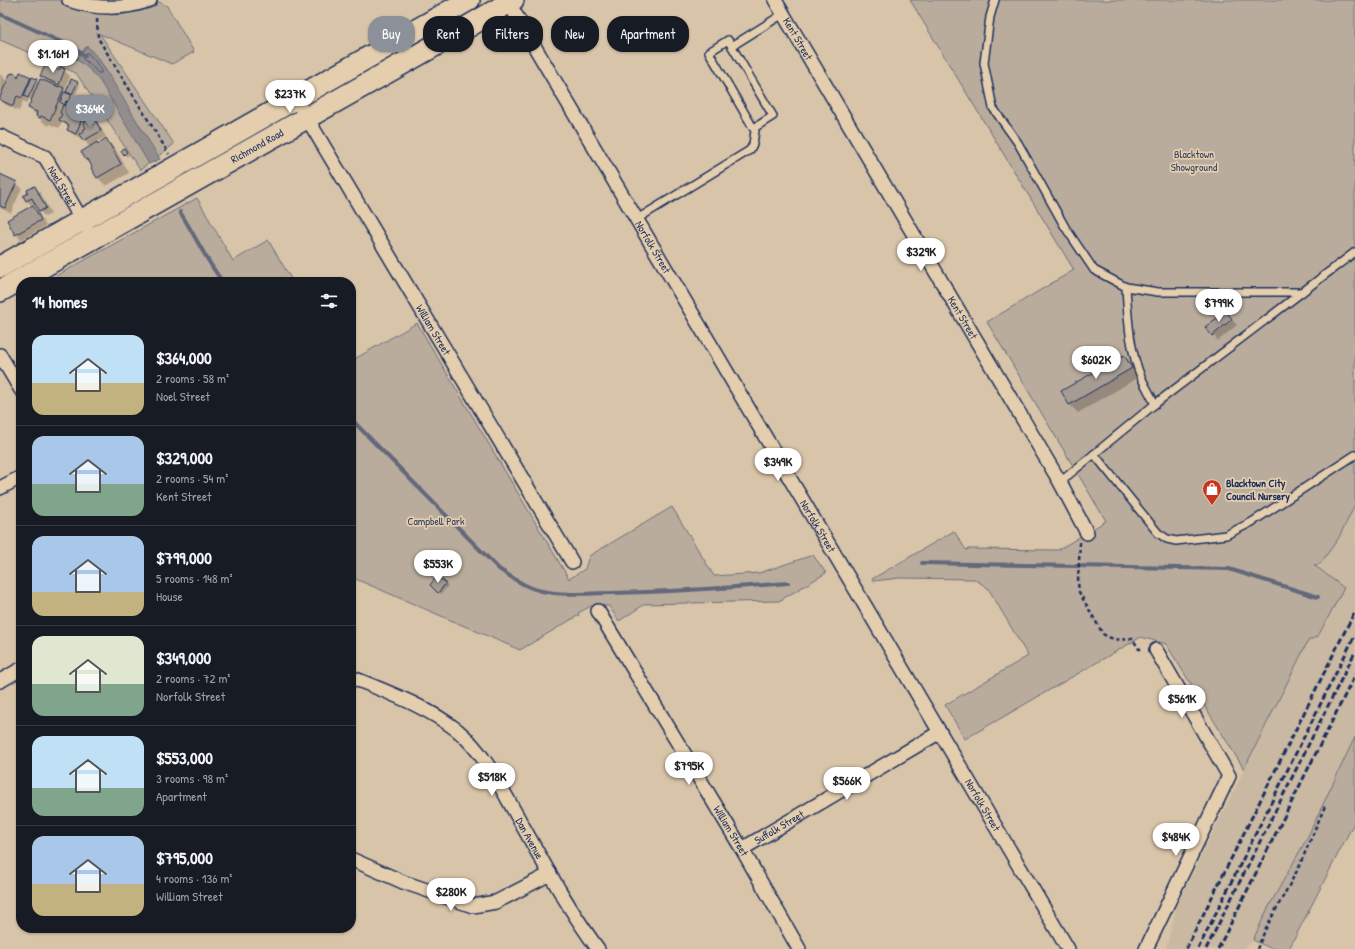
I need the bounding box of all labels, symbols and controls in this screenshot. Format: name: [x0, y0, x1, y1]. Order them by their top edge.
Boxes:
street label: Kent Street: [780, 15, 816, 63]
chip: Buy: [368, 16, 415, 52]
chip: Rent: [423, 16, 474, 52]
chip: Filters: [482, 16, 543, 52]
chip: New: [551, 16, 599, 52]
chip: Apartment: [607, 16, 689, 52]
pin: $1.16M: [20, 40, 86, 74]
text: $1.16M: [37, 44, 69, 62]
pin: $237K: [262, 80, 318, 114]
text: $237K: [274, 84, 306, 102]
pin: $364K: [62, 95, 118, 129]
text: $364K: [75, 99, 105, 117]
street label: Richmond Road: [228, 125, 286, 166]
park label: Blacktown Showground: [1171, 147, 1218, 174]
street label: Noel Street: [45, 163, 80, 210]
street label: Norfolk Street: [632, 218, 674, 276]
pin: $329K: [893, 238, 949, 272]
text: $329K: [906, 242, 936, 260]
pin: $799K: [1191, 289, 1247, 323]
text: 14 homes: [32, 290, 87, 313]
icon: filters: [318, 290, 340, 312]
text: $799K: [1204, 293, 1234, 311]
street label: Kent Street: [945, 294, 981, 342]
street label: William Street: [413, 302, 454, 358]
text: $364,000: [156, 346, 212, 369]
pin: $602K: [1068, 346, 1124, 380]
text: $602K: [1081, 350, 1111, 368]
icon: home: [64, 351, 112, 399]
text: 2 rooms · 58 m²: [156, 369, 229, 387]
text: Noel Street: [156, 387, 210, 405]
text: $329,000: [156, 446, 213, 469]
pin: $349K: [750, 448, 806, 482]
icon: home: [64, 452, 112, 500]
text: $349K: [764, 452, 792, 470]
text: 2 rooms · 54 m²: [156, 469, 228, 487]
place label: Blacktown City Council Nursery: [1226, 476, 1290, 504]
shop icon: Blacktown City Council Nursery: [1201, 478, 1223, 506]
text: Kent Street: [156, 487, 212, 505]
street label: Norfolk Street: [797, 497, 839, 555]
park label: Campbell Park: [407, 514, 465, 528]
text: $799,000: [156, 546, 212, 569]
pin: $553K: [410, 550, 466, 584]
icon: home: [64, 552, 112, 600]
text: $553K: [423, 554, 453, 572]
text: 5 rooms · 148 m²: [156, 569, 232, 587]
text: House: [156, 587, 183, 605]
text: $349,000: [156, 646, 211, 669]
icon: home: [64, 652, 112, 700]
text: 2 rooms · 72 m²: [156, 669, 230, 687]
pin: $561K: [1154, 685, 1210, 719]
text: Norfolk Street: [156, 687, 225, 705]
text: $561K: [1168, 689, 1196, 707]
text: $553,000: [156, 746, 213, 769]
icon: home: [64, 752, 112, 800]
pin: $795K: [661, 752, 717, 786]
text: $795K: [674, 756, 704, 774]
pin: $518K: [464, 763, 520, 797]
text: $518K: [477, 767, 507, 785]
pin: $566K: [819, 767, 875, 801]
text: 3 rooms · 98 m²: [156, 769, 228, 787]
text: $566K: [832, 771, 862, 789]
street label: Norfolk Street: [962, 776, 1004, 834]
text: Apartment: [156, 787, 207, 805]
street label: William Street: [710, 803, 752, 859]
street label: Suffolk Street: [752, 807, 807, 847]
street label: Dan Avenue: [513, 815, 547, 862]
pin: $484K: [1148, 823, 1204, 857]
text: $484K: [1162, 827, 1190, 845]
text: $795,000: [156, 846, 213, 869]
icon: home: [64, 852, 112, 900]
text: 4 rooms · 136 m²: [156, 869, 232, 887]
pin: $280K: [423, 878, 479, 912]
text: $280K: [436, 882, 466, 900]
text: William Street: [156, 887, 223, 905]

